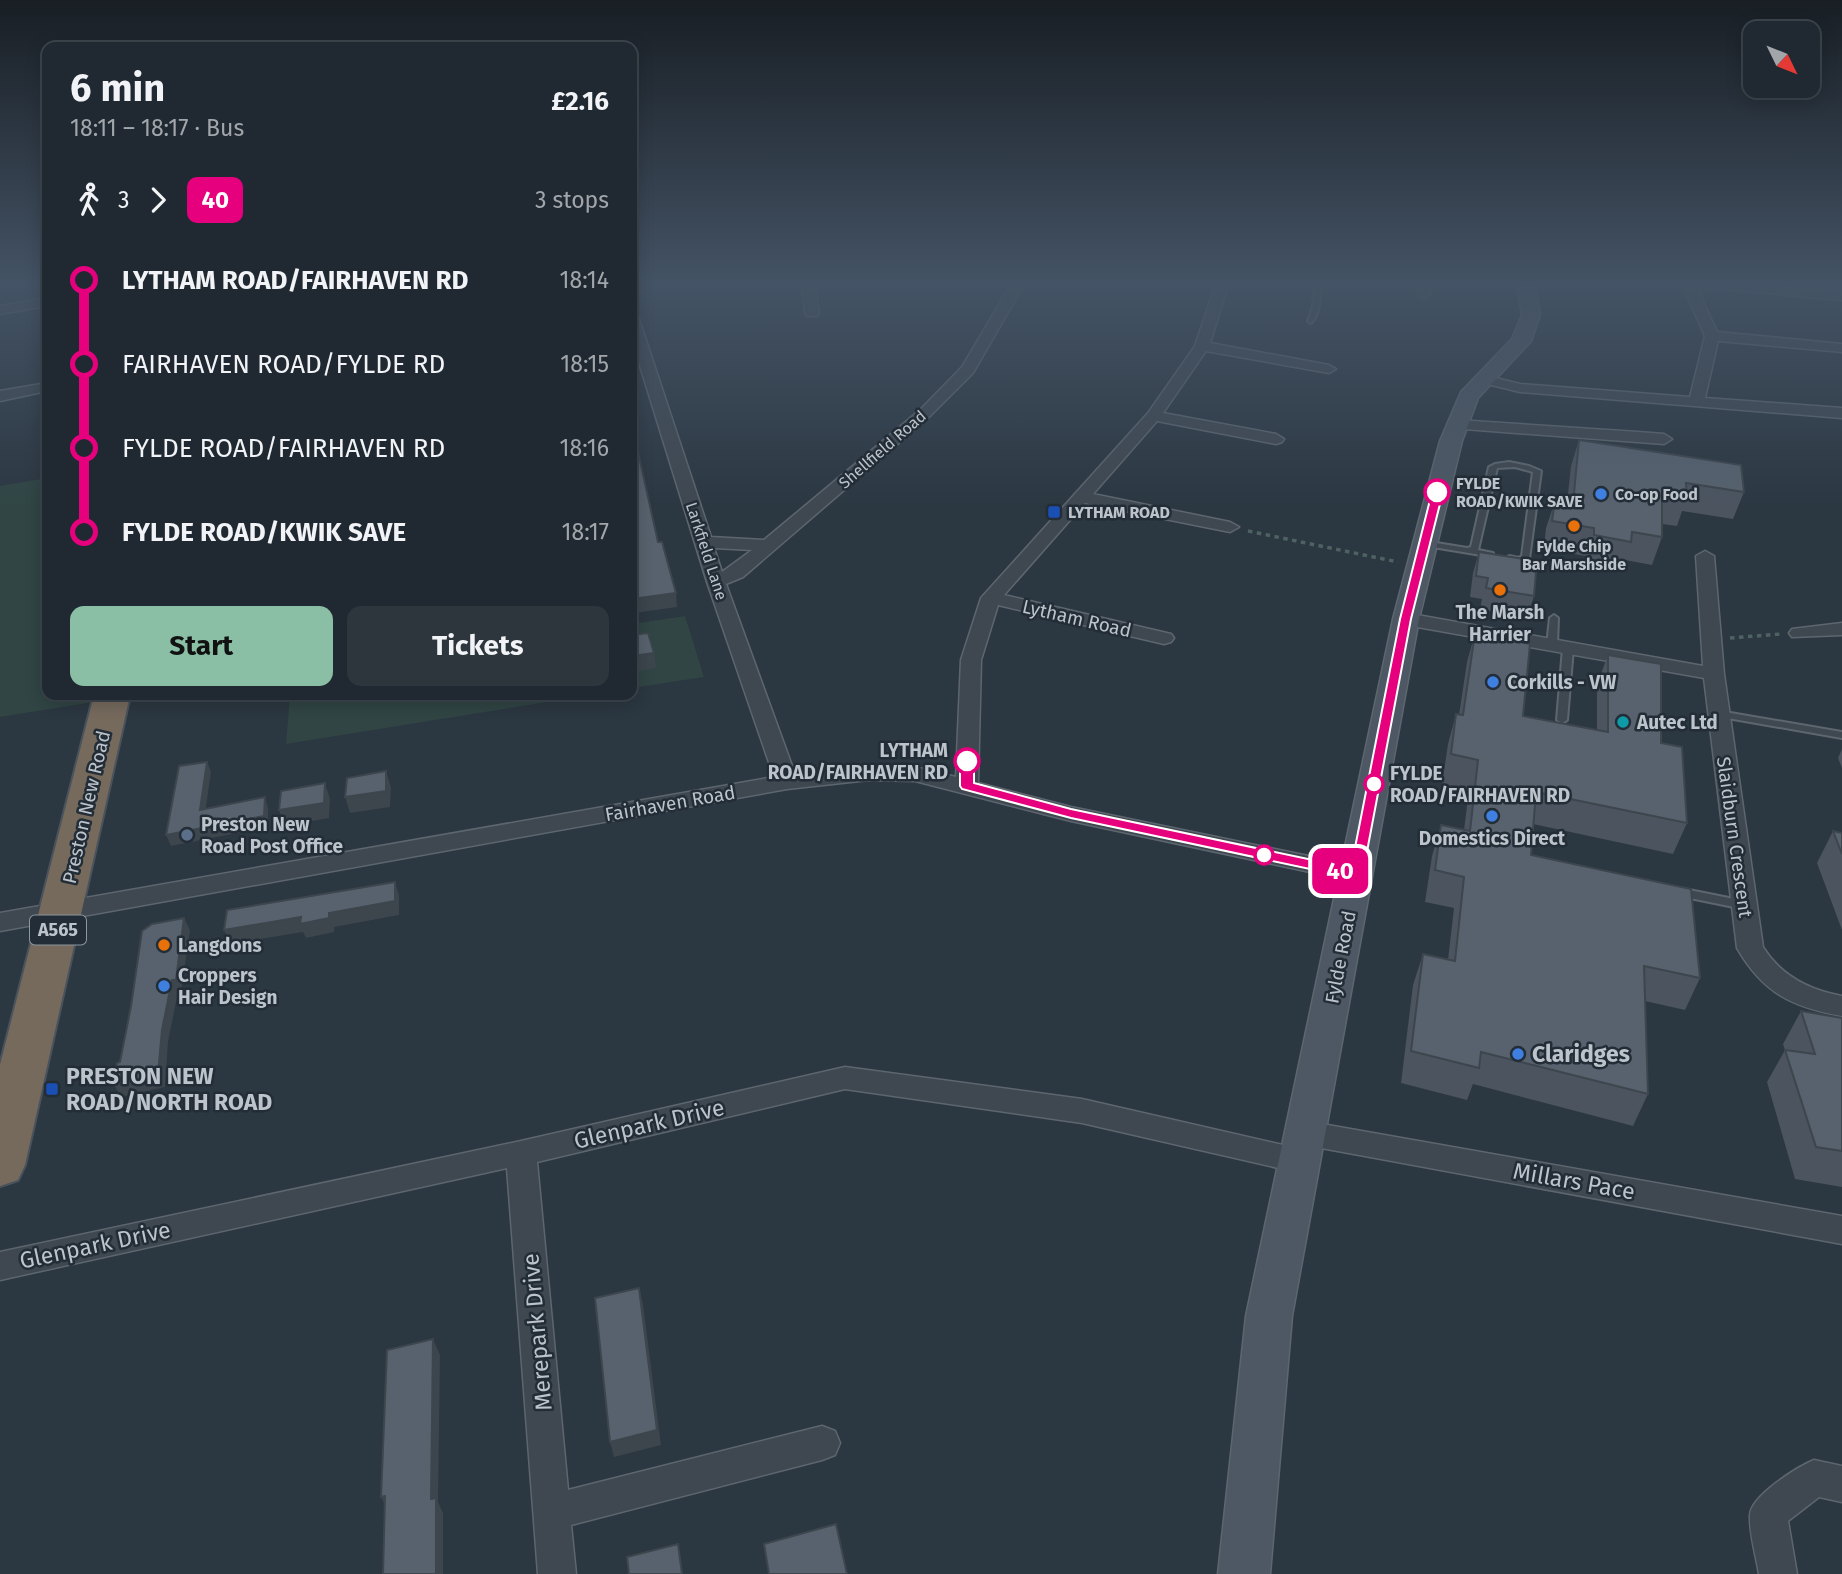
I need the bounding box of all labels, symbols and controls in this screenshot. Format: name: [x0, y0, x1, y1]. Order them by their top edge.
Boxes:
north arrow: [1743, 21, 1820, 98]
map controls: [1743, 21, 1820, 98]
text: 6 min: [70, 65, 165, 111]
text: £2.16: [551, 86, 609, 117]
text: 18:11 – 18:17 · Bus: [70, 114, 244, 142]
icon: walk: [70, 181, 108, 219]
icon: forward: [139, 181, 177, 219]
text: 3: [118, 186, 129, 214]
text: 40: [201, 186, 229, 214]
text: 3 stops: [535, 186, 609, 214]
text: LYTHAM ROAD/FAIRHAVEN RD: [122, 265, 468, 296]
text: 18:14: [560, 266, 609, 294]
text: FAIRHAVEN ROAD/FYLDE RD: [122, 349, 445, 380]
text: 18:15: [560, 350, 609, 378]
street label: Shellfield Road: [835, 406, 930, 492]
text: FYLDE ROAD/FAIRHAVEN RD: [122, 433, 445, 464]
text: 18:16: [560, 434, 609, 462]
place label: FYLDE ROAD/KWIK SAVE: [1456, 474, 1583, 511]
marker: FYLDE ROAD/KWIK SAVE: [1424, 479, 1450, 505]
place label: Co-op Food: [1615, 485, 1698, 504]
marker: Co-op Food: [1593, 486, 1609, 502]
street label: Larkfield Lane: [682, 500, 731, 603]
place label: LYTHAM ROAD: [1068, 503, 1170, 522]
marker: LYTHAM ROAD: [1046, 504, 1062, 520]
text: FYLDE ROAD/KWIK SAVE: [122, 517, 406, 548]
text: 18:17: [562, 518, 609, 546]
marker: Fylde Chip Bar Marshside: [1566, 518, 1582, 534]
place label: Fylde Chip Bar Marshside: [1522, 537, 1626, 574]
marker: The Marsh Harrier: [1492, 582, 1508, 598]
street label: Lytham Road: [1020, 595, 1134, 642]
place label: The Marsh Harrier: [1455, 601, 1545, 646]
button: Start: [70, 606, 333, 686]
button: Tickets: [347, 606, 609, 686]
place label: Corkills - VW: [1507, 671, 1616, 694]
marker: Corkills - VW: [1485, 674, 1501, 690]
place label: Autec Ltd: [1636, 711, 1718, 734]
marker: Autec Ltd: [1615, 714, 1631, 730]
street label: Preston New Road: [58, 728, 115, 886]
place label: LYTHAM ROAD/FAIRHAVEN RD: [768, 739, 948, 784]
marker: LYTHAM ROAD/FAIRHAVEN RD: [954, 748, 980, 774]
street label: Slaidburn Crescent: [1712, 755, 1757, 919]
place label: FYLDE ROAD/FAIRHAVEN RD: [1390, 762, 1570, 807]
marker: FYLDE ROAD/FAIRHAVEN RD: [1364, 774, 1384, 794]
street label: Fairhaven Road: [603, 781, 737, 826]
marker: Domestics Direct: [1484, 808, 1500, 824]
place label: Preston New Road Post Office: [201, 813, 343, 858]
marker: Preston New Road Post Office: [179, 827, 195, 843]
place label: Domestics Direct: [1419, 827, 1566, 850]
unlabelled marker: [1254, 845, 1274, 865]
line badge: 40: [1308, 848, 1372, 894]
text: 40: [1326, 857, 1354, 885]
street label: Fylde Road: [1320, 909, 1361, 1005]
road number: A565: [30, 916, 86, 945]
place label: Langdons: [178, 934, 262, 957]
marker: Langdons: [156, 937, 172, 953]
place label: Croppers Hair Design: [178, 964, 277, 1009]
marker: Croppers Hair Design: [156, 978, 172, 994]
place label: Claridges: [1532, 1040, 1630, 1068]
marker: Claridges: [1510, 1046, 1526, 1062]
place label: PRESTON NEW ROAD/NORTH ROAD: [66, 1062, 272, 1116]
marker: PRESTON NEW ROAD/NORTH ROAD: [44, 1081, 60, 1097]
street label: Glenpark Drive: [571, 1093, 727, 1155]
street label: Millars Pace: [1511, 1157, 1637, 1205]
street label: Glenpark Drive: [17, 1215, 173, 1275]
street label: Merepark Drive: [516, 1252, 558, 1412]

